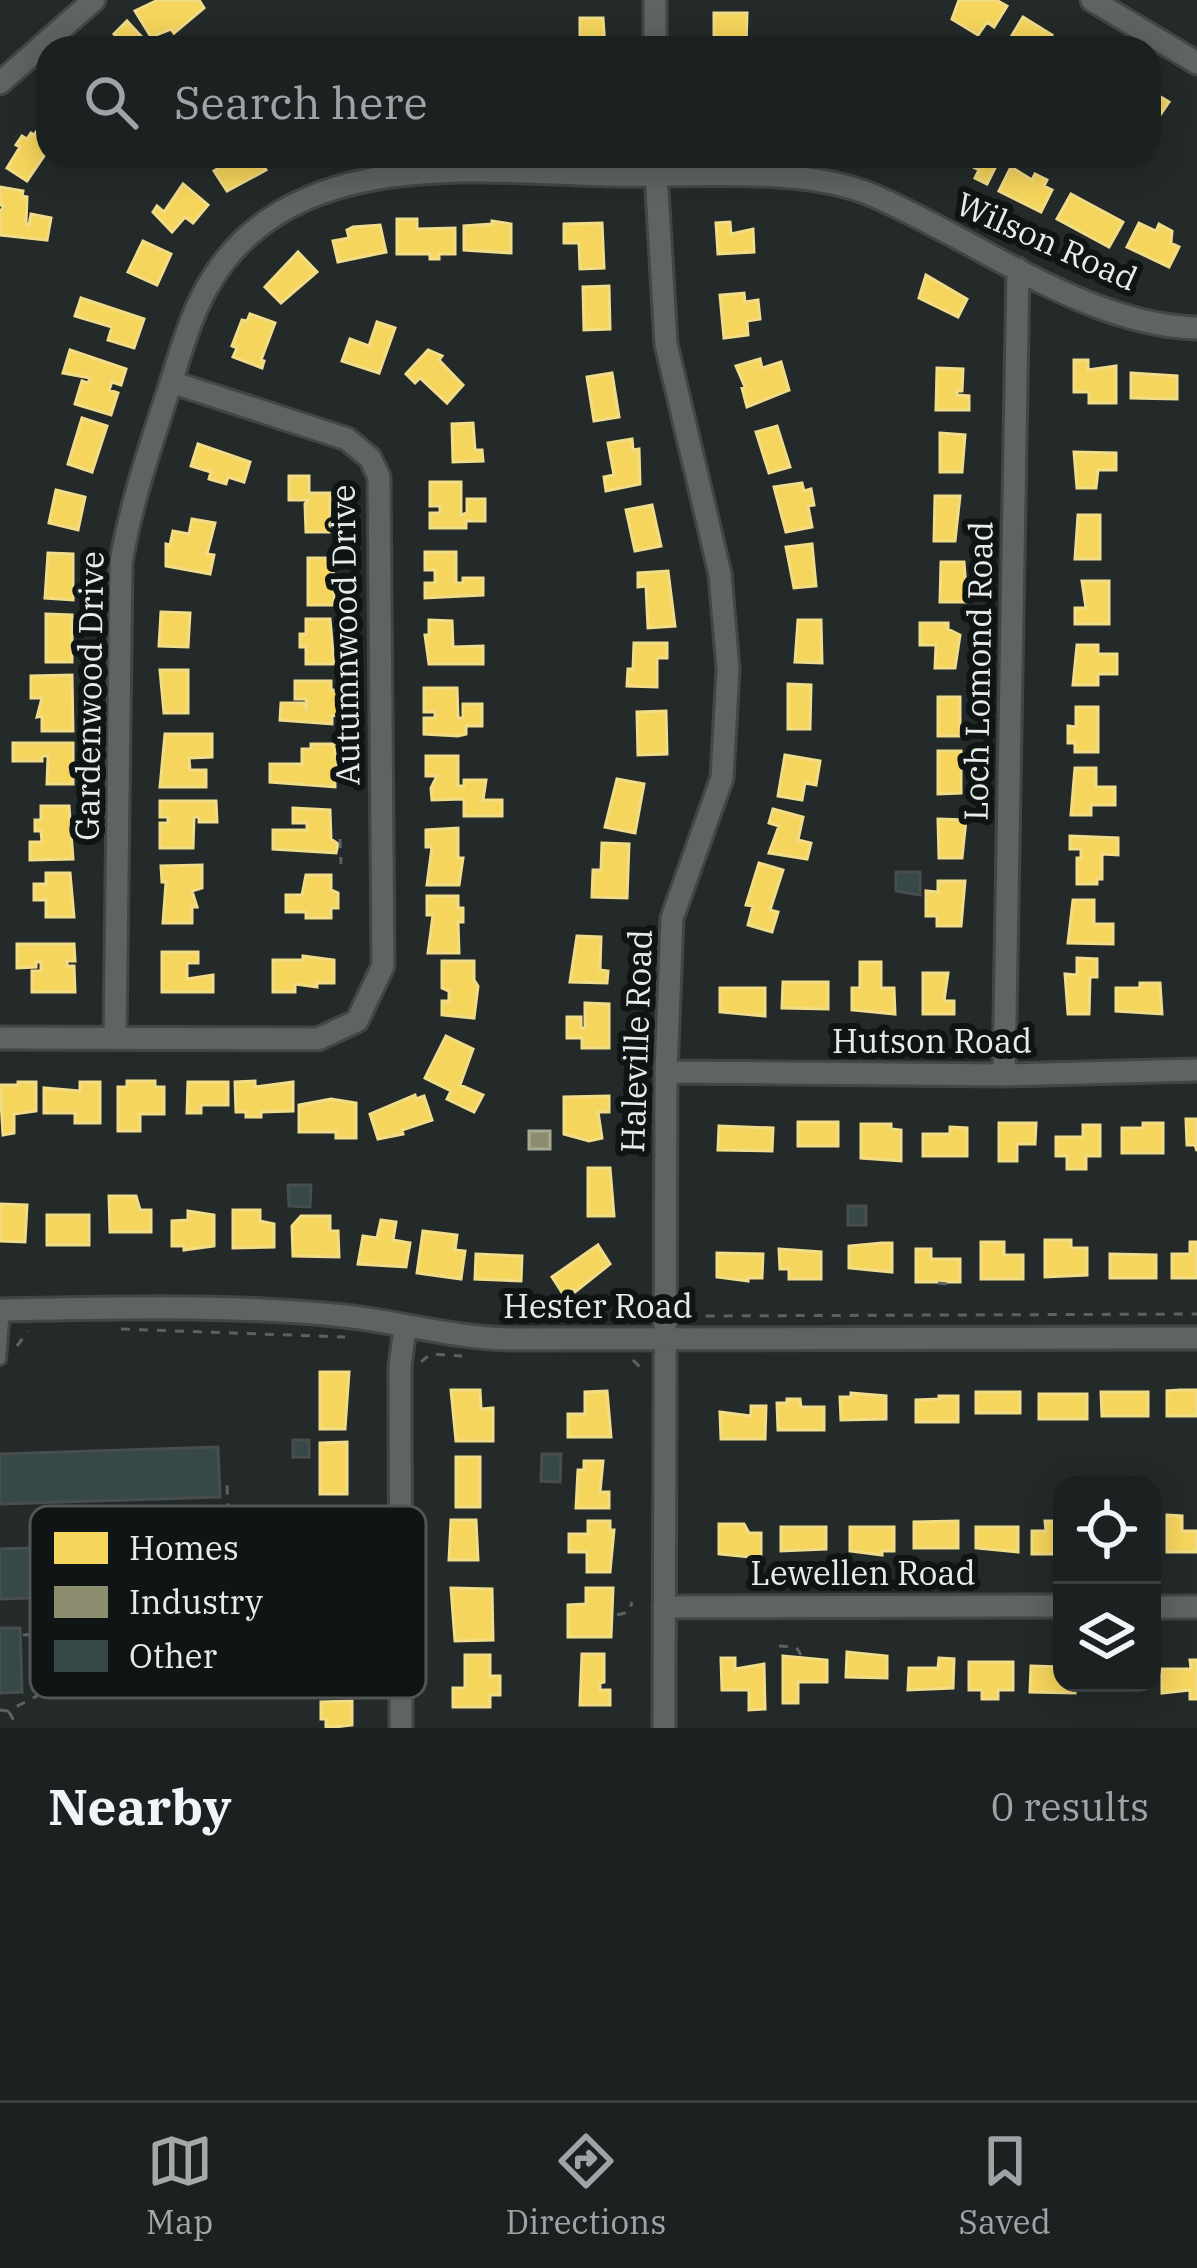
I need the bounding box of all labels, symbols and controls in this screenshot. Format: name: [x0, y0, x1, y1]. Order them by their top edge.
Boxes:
search box: [36, 36, 1161, 168]
icon: search: [78, 69, 144, 135]
text: Search here: [174, 73, 428, 131]
street label: Wilson Road: [950, 181, 1145, 300]
street label: Autumnwood Drive: [320, 484, 369, 786]
street label: Loch Lomond Road: [953, 521, 1002, 821]
street label: Gardenwood Drive: [64, 551, 113, 841]
street label: Haleville Road: [610, 929, 661, 1153]
street label: Hutson Road: [832, 1019, 1032, 1062]
street label: Hester Road: [503, 1284, 693, 1327]
map controls: [1053, 1476, 1161, 1692]
button: locate: [1053, 1476, 1161, 1584]
legend: [30, 1506, 426, 1698]
text: Homes: [129, 1526, 239, 1569]
street label: Lewellen Road: [750, 1551, 976, 1594]
text: Industry: [129, 1580, 263, 1623]
button: layers: [1053, 1584, 1161, 1692]
text: Other: [129, 1634, 218, 1677]
text: Nearby: [48, 1773, 232, 1839]
text: 0 results: [991, 1781, 1149, 1832]
tab: Map: [146, 2128, 213, 2243]
tab: Directions: [505, 2128, 666, 2243]
tab: Saved: [958, 2128, 1051, 2243]

